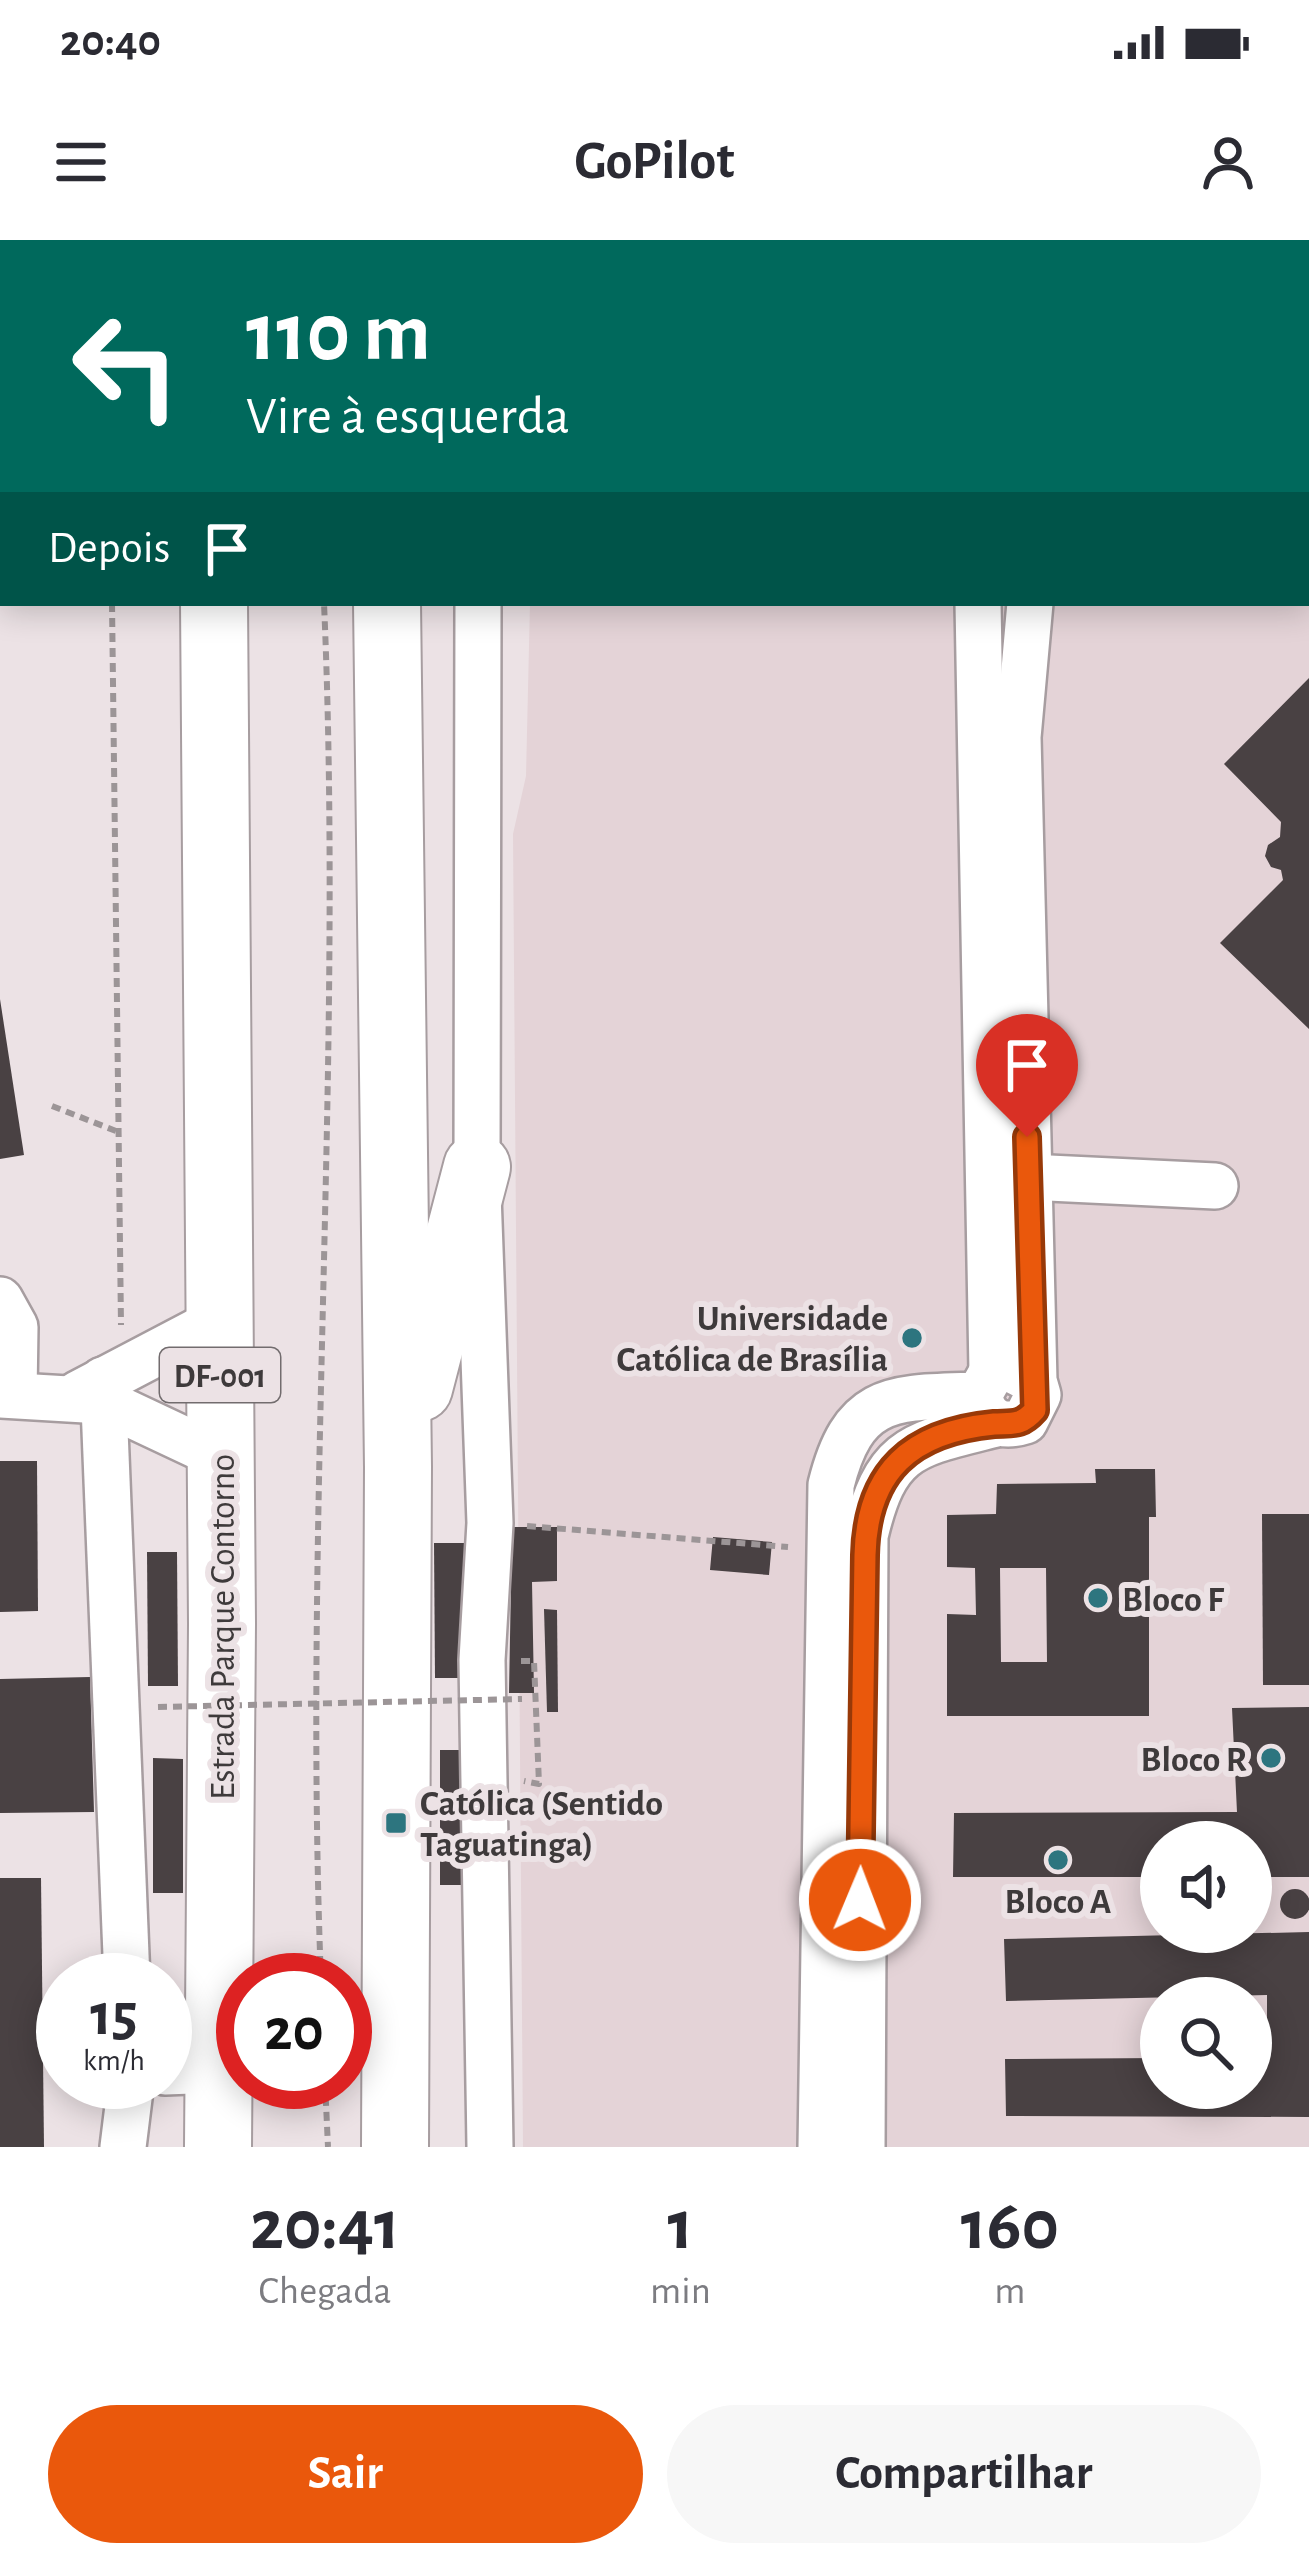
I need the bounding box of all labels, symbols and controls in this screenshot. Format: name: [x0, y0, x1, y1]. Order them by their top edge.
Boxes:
text: 20:40: [60, 19, 161, 64]
icon: menu: [48, 129, 114, 195]
icon: person: [1195, 129, 1261, 195]
text: GoPilot: [574, 135, 735, 189]
icon: left: [48, 288, 204, 444]
text: 110 m: [246, 292, 431, 376]
text: Vire à esquerda: [246, 390, 570, 444]
icon: arrive: [194, 516, 260, 582]
text: Depois: [48, 526, 170, 571]
pin: [976, 1014, 1078, 1137]
icon: arrive: [994, 1032, 1060, 1098]
place label: Universidade Católica de Brasília: [616, 1301, 888, 1378]
marker: Universidade Católica de Brasília: [899, 1325, 925, 1351]
road number: DF-001: [160, 1348, 280, 1402]
street label: Estrada Parque Contorno: [205, 1454, 241, 1800]
place label: Bloco F: [1122, 1582, 1224, 1618]
marker: Bloco F: [1085, 1585, 1111, 1611]
place label: Bloco R: [1141, 1742, 1247, 1778]
marker: Bloco R: [1258, 1745, 1284, 1771]
place label: Católica (Sentido Taguatinga): [420, 1786, 663, 1863]
marker: Católica (Sentido Taguatinga): [383, 1810, 409, 1836]
map controls: [1140, 1821, 1272, 2109]
button: sound: [1140, 1821, 1272, 1953]
position arrow: [797, 1837, 923, 1963]
marker: Bloco A: [1045, 1847, 1071, 1873]
place label: Bloco A: [1005, 1884, 1112, 1920]
speed limit sign: 20: [216, 1953, 372, 2109]
button: search: [1140, 1977, 1272, 2109]
text: 15: [90, 1986, 138, 2046]
text: km/h: [83, 2046, 145, 2076]
text: 20:41: [250, 2190, 400, 2262]
text: 1: [667, 2190, 693, 2262]
text: 160: [961, 2190, 1059, 2262]
text: Chegada: [259, 2272, 391, 2311]
text: min: [650, 2272, 711, 2311]
text: m: [994, 2272, 1025, 2311]
button: Sair: [48, 2405, 643, 2543]
button: Compartilhar: [667, 2405, 1261, 2543]

